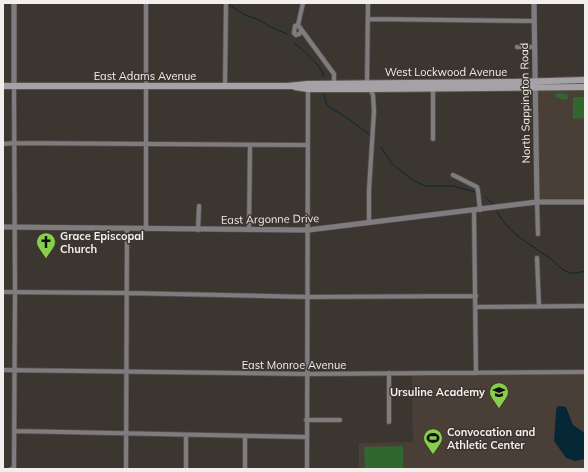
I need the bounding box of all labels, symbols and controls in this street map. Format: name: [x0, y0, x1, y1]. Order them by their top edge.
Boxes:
street label: North Sappington Road: [517, 43, 533, 163]
street label: West Lockwood Avenue: [385, 65, 507, 79]
street label: East Adams Avenue: [94, 69, 196, 83]
street label: East Argonne Drive: [221, 211, 319, 227]
place label: Grace Episcopal Church: [60, 229, 144, 256]
church icon: Grace Episcopal Church: [35, 231, 57, 259]
street label: East Monroe Avenue: [242, 358, 346, 372]
school or university icon: Ursuline Academy: [488, 381, 510, 409]
place label: Ursuline Academy: [390, 385, 485, 399]
place label: Convocation and Athletic Center: [447, 425, 536, 452]
sports icon: Convocation and Athletic Center: [422, 427, 444, 455]

